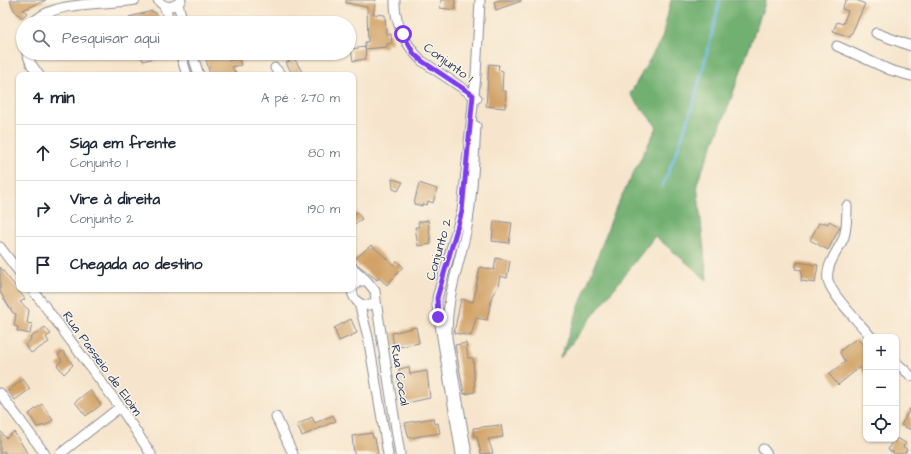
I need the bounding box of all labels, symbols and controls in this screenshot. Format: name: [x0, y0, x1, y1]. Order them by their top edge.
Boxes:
search box: [16, 16, 356, 60]
route start: [394, 25, 412, 43]
icon: search: [30, 27, 52, 49]
text: Pesquisar aqui: [62, 28, 159, 49]
street label: Conjunto 1: [420, 39, 477, 87]
text: 4 min: [32, 86, 75, 110]
text: A pé · 270 m: [261, 89, 340, 107]
text: Siga em frente: [70, 133, 176, 154]
icon: ahead: [32, 142, 54, 164]
text: 80 m: [308, 144, 340, 162]
text: Conjunto 1: [70, 154, 128, 172]
text: Vire à direita: [70, 189, 160, 210]
icon: right: [32, 198, 54, 220]
text: 190 m: [307, 200, 340, 218]
text: Conjunto 2: [70, 210, 134, 228]
street label: Conjunto 2: [422, 216, 457, 282]
icon: arrive: [32, 254, 54, 276]
text: Chegada ao destino: [70, 254, 203, 275]
street label: Rua Passeio de Eloim: [58, 308, 147, 420]
route end: [429, 308, 447, 326]
map controls: [863, 334, 899, 442]
button: +: [863, 334, 899, 370]
street label: Rua Cocal: [386, 344, 414, 407]
button: −: [863, 370, 899, 406]
button: locate: [863, 406, 899, 442]

